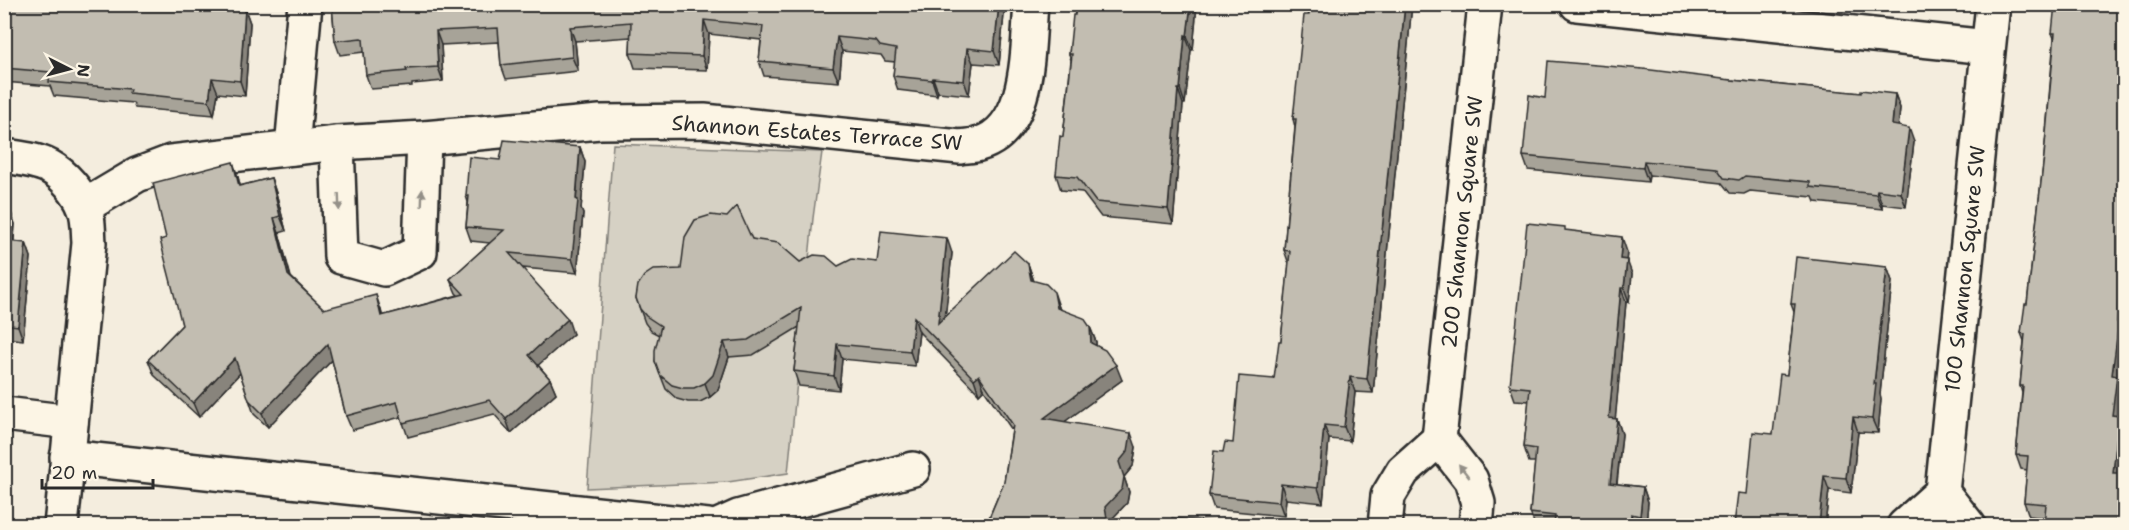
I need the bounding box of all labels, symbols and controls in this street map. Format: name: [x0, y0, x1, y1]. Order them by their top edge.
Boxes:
north arrow: [39, 39, 99, 99]
text: N: [72, 63, 95, 78]
street label: 200 Shannon Square SW: [1435, 94, 1489, 350]
street label: Shannon Estates Terrace SW: [671, 109, 963, 157]
street label: 100 Shannon Square SW: [1938, 144, 1992, 394]
one-way arrow: [417, 188, 427, 207]
one-way arrow: [334, 192, 344, 211]
scale bar: [42, 452, 153, 490]
text: 20 m: [51, 461, 97, 485]
one-way arrow: [1457, 463, 1470, 479]

